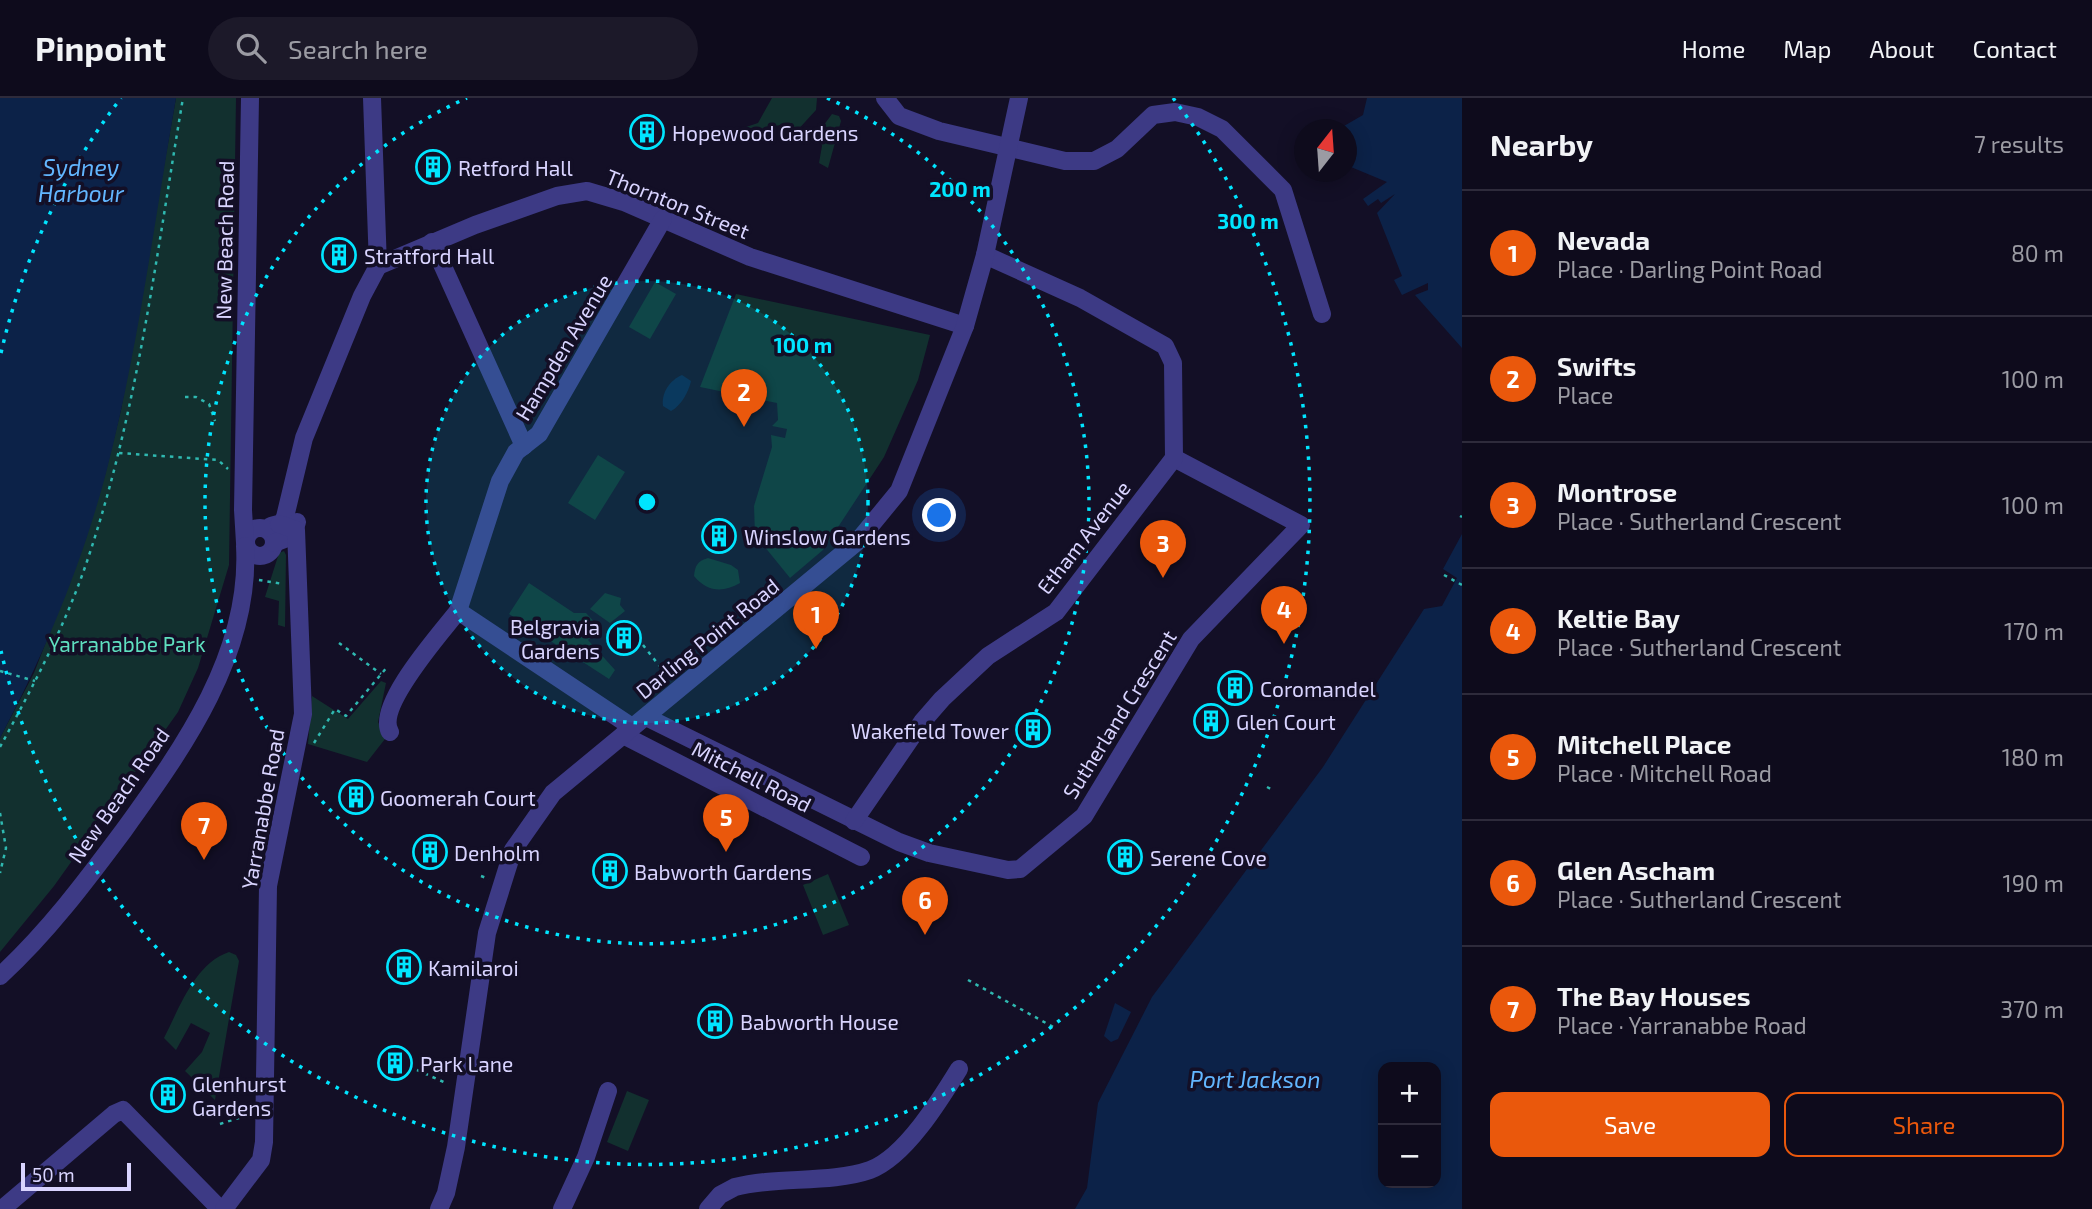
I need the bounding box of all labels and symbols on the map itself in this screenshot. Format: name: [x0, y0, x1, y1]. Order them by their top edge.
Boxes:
building icon: Hopewood Gardens: [628, 113, 666, 151]
north arrow: [1294, 119, 1357, 182]
place label: Hopewood Gardens: [672, 120, 858, 145]
building icon: Retford Hall: [414, 148, 452, 186]
water label: Sydney Harbour: [38, 153, 125, 207]
place label: Retford Hall: [458, 155, 574, 180]
street label: New Beach Road: [210, 160, 238, 320]
street label: Thornton Street: [603, 163, 753, 243]
text: 200 m: [929, 176, 991, 201]
text: 300 m: [1217, 208, 1279, 233]
building icon: Stratford Hall: [320, 236, 358, 274]
place label: Stratford Hall: [364, 243, 495, 268]
street label: Hampden Avenue: [509, 269, 617, 425]
text: 100 m: [774, 332, 832, 357]
pin: 2: [721, 369, 767, 427]
street label: Etham Avenue: [1031, 476, 1135, 598]
centre of rings: [635, 490, 659, 514]
your location: [922, 498, 956, 532]
building icon: Winslow Gardens: [700, 517, 738, 555]
pin: 3: [1140, 520, 1186, 578]
place label: Winslow Gardens: [744, 524, 911, 549]
street label: Darling Point Road: [631, 573, 783, 703]
pin: 4: [1261, 586, 1307, 644]
pin: 1: [793, 591, 839, 649]
place label: Belgravia Gardens: [510, 614, 600, 663]
building icon: Belgravia Gardens: [605, 619, 643, 657]
street label: Sutherland Crescent: [1057, 625, 1181, 803]
park label: Yarranabbe Park: [48, 631, 206, 656]
building icon: Coromandel: [1216, 669, 1254, 707]
place label: Coromandel: [1260, 676, 1376, 701]
building icon: Glen Court: [1192, 702, 1230, 740]
place label: Glen Court: [1236, 709, 1336, 734]
building icon: Wakefield Tower: [1014, 711, 1052, 749]
place label: Wakefield Tower: [851, 718, 1010, 743]
street label: New Beach Road: [62, 723, 174, 867]
street label: Yarranabbe Road: [236, 727, 288, 891]
street label: Mitchell Road: [688, 735, 816, 817]
building icon: Goomerah Court: [337, 778, 375, 816]
place label: Goomerah Court: [380, 785, 536, 810]
pin: 5: [703, 794, 749, 852]
pin: 7: [181, 802, 227, 860]
building icon: Denholm: [411, 833, 449, 871]
building icon: Serene Cove: [1106, 838, 1144, 876]
place label: Denholm: [454, 840, 540, 865]
place label: Serene Cove: [1150, 845, 1267, 870]
building icon: Babworth Gardens: [591, 852, 629, 890]
place label: Babworth Gardens: [634, 859, 812, 884]
pin: 6: [902, 877, 948, 935]
building icon: Kamilaroi: [385, 948, 423, 986]
place label: Kamilaroi: [428, 955, 519, 980]
building icon: Babworth House: [696, 1002, 734, 1040]
place label: Babworth House: [740, 1009, 899, 1034]
building icon: Park Lane: [376, 1044, 414, 1082]
place label: Park Lane: [420, 1051, 513, 1076]
water label: Port Jackson: [1189, 1065, 1321, 1093]
place label: Glenhurst Gardens: [192, 1071, 286, 1120]
building icon: Glenhurst Gardens: [149, 1076, 187, 1114]
scale bar: [21, 1160, 131, 1192]

